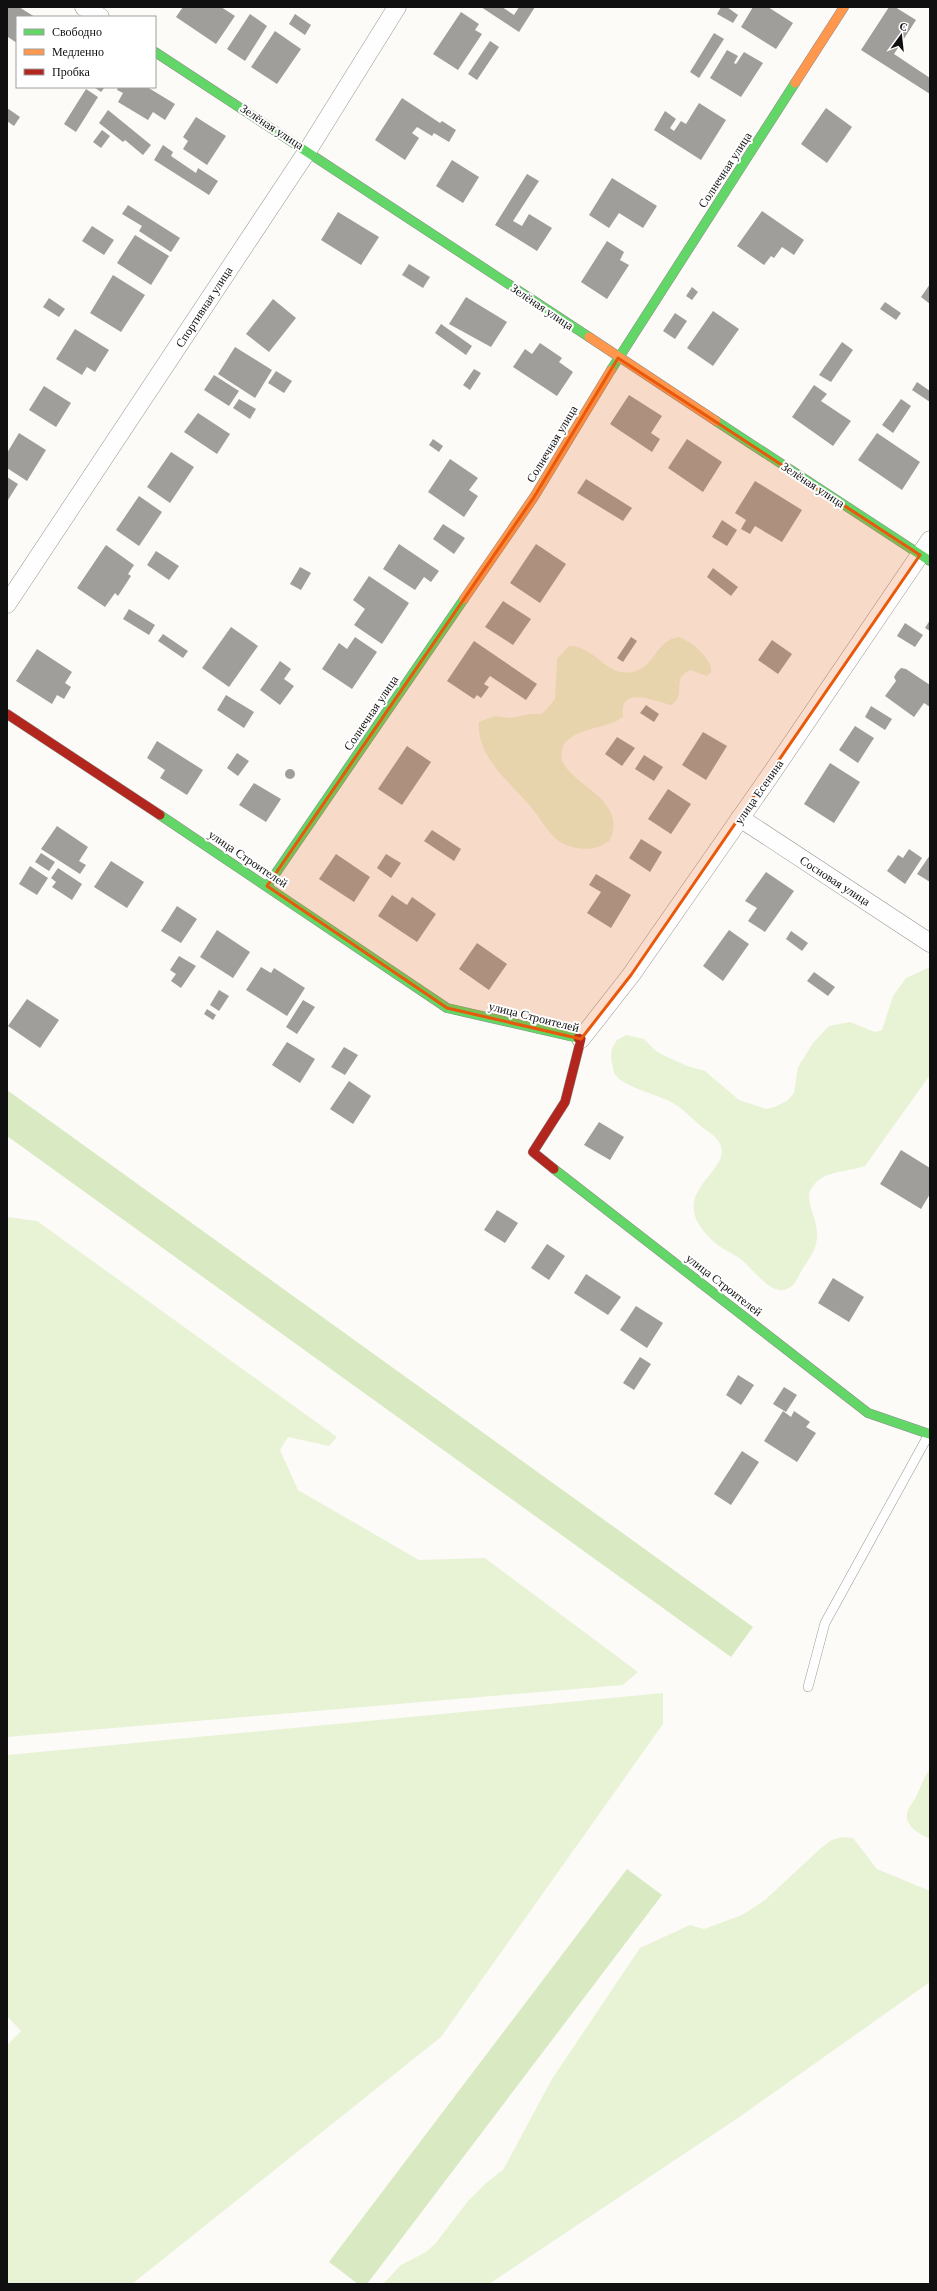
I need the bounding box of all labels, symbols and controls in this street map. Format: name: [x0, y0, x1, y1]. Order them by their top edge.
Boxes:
legend: [16, 16, 156, 88]
north arrow: [881, 16, 921, 56]
text: С: [898, 20, 909, 33]
text: Свободно: [52, 25, 102, 39]
text: Медленно: [52, 45, 104, 59]
text: Пробка: [52, 65, 90, 79]
street label: Зелёная улица: [238, 101, 307, 153]
street label: Солнечная улица: [695, 129, 755, 210]
street label: Спортивная улица: [173, 263, 236, 350]
street label: Зелёная улица: [508, 281, 577, 333]
street label: Солнечная улица: [524, 402, 581, 485]
street label: Зелёная улица: [779, 459, 848, 511]
street label: Солнечная улица: [341, 672, 402, 753]
street label: улица Есенина: [732, 757, 787, 827]
street label: улица Строителей: [206, 827, 291, 891]
street label: Сосновая улица: [797, 853, 873, 909]
street label: улица Строителей: [487, 999, 581, 1035]
street label: улица Строителей: [683, 1251, 765, 1319]

